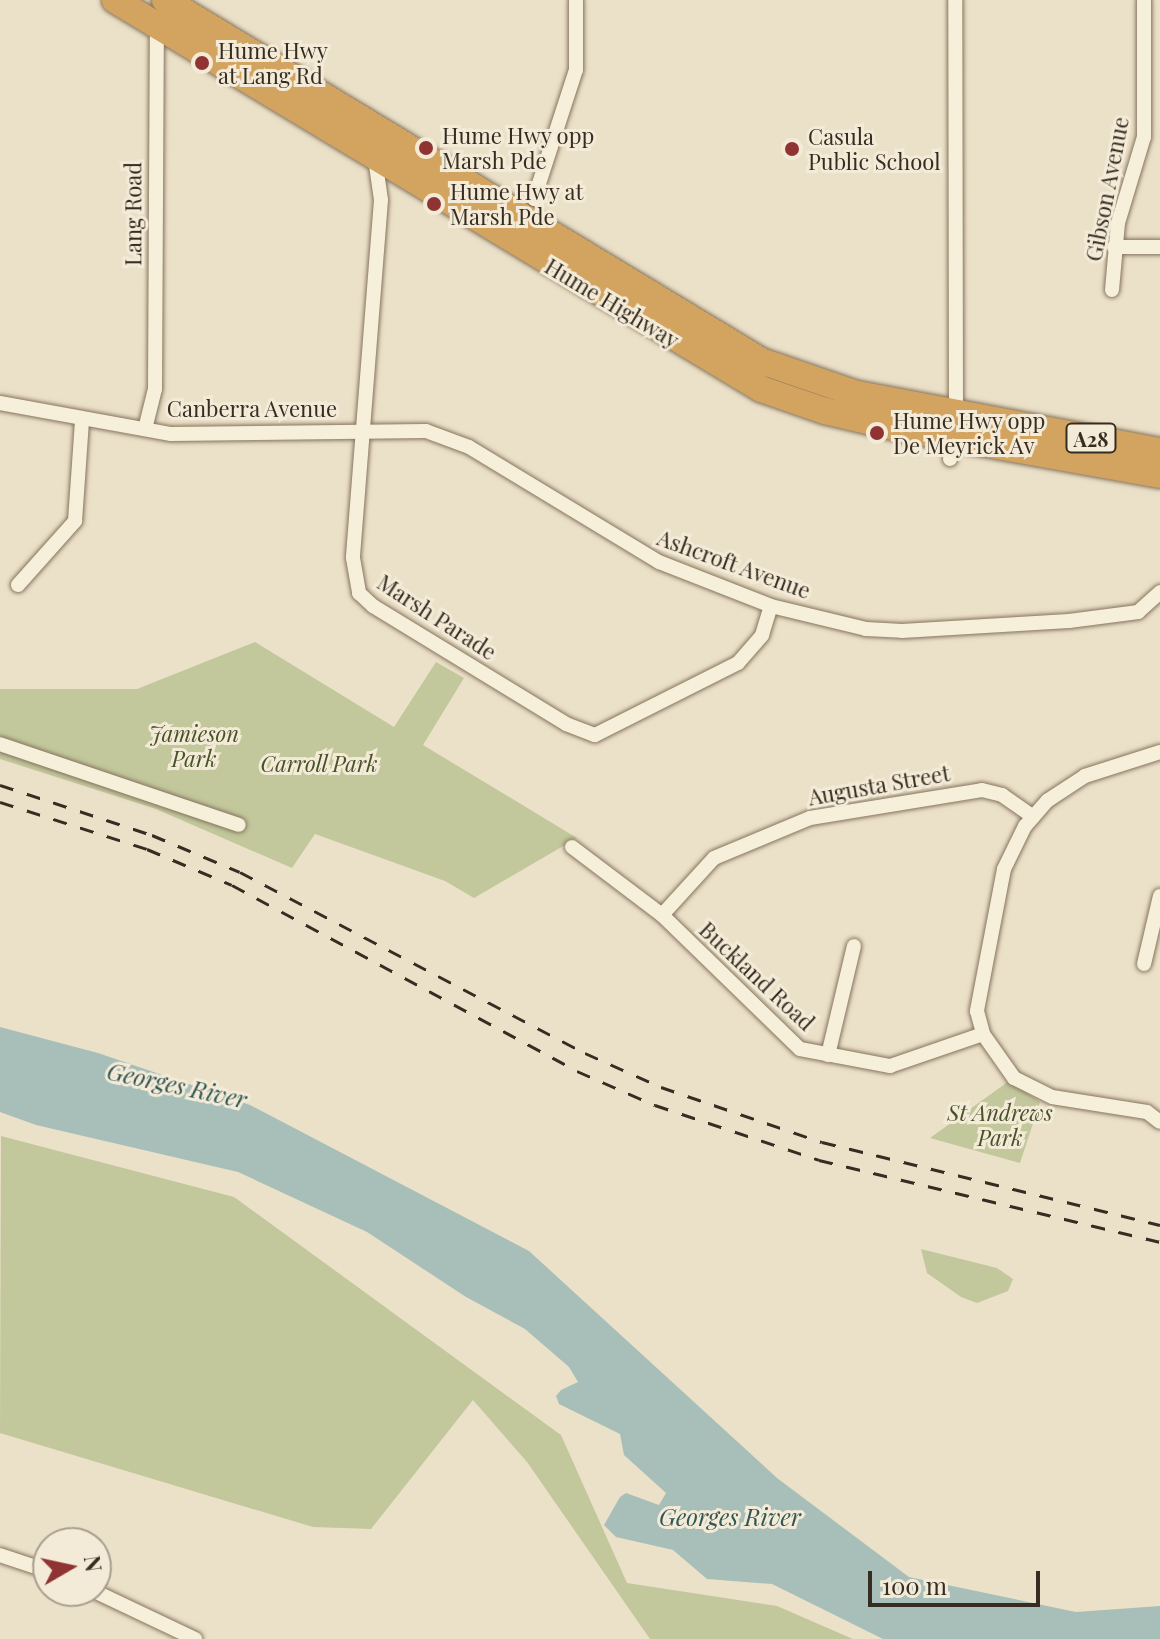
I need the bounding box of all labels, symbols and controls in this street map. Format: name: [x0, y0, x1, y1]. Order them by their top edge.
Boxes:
place label: Hume Hwy at Lang Rd: [218, 37, 328, 88]
marker: Hume Hwy at Lang Rd: [193, 54, 211, 72]
street label: Gibson Avenue: [1080, 114, 1134, 264]
place label: Hume Hwy opp Marsh Pde: [442, 122, 595, 174]
place label: Casula Public School: [808, 123, 940, 174]
marker: Hume Hwy opp Marsh Pde: [417, 139, 435, 157]
marker: Casula Public School: [783, 140, 801, 158]
street label: Lang Road: [120, 162, 146, 266]
place label: Hume Hwy at Marsh Pde: [450, 178, 584, 230]
marker: Hume Hwy at Marsh Pde: [425, 195, 443, 213]
street label: Hume Highway: [540, 253, 684, 353]
street label: Canberra Avenue: [166, 396, 338, 422]
place label: Hume Hwy opp De Meyrick Av: [893, 407, 1046, 458]
road number: A28: [1065, 422, 1117, 454]
marker: Hume Hwy opp De Meyrick Av: [868, 424, 886, 442]
street label: Ashcroft Avenue: [653, 524, 815, 604]
street label: Marsh Parade: [373, 569, 501, 665]
park label: Jamieson Park: [149, 720, 239, 772]
park label: Carroll Park: [260, 751, 378, 777]
street label: Augusta Street: [806, 760, 952, 810]
street label: Buckland Road: [694, 916, 820, 1036]
water label: Georges River: [105, 1056, 249, 1114]
park label: St Andrews Park: [947, 1099, 1053, 1150]
water label: Georges River: [659, 1503, 801, 1531]
north arrow: [32, 1527, 112, 1607]
text: N: [78, 1553, 110, 1574]
scale bar: [872, 1555, 1044, 1605]
text: 100 m: [882, 1569, 947, 1601]

